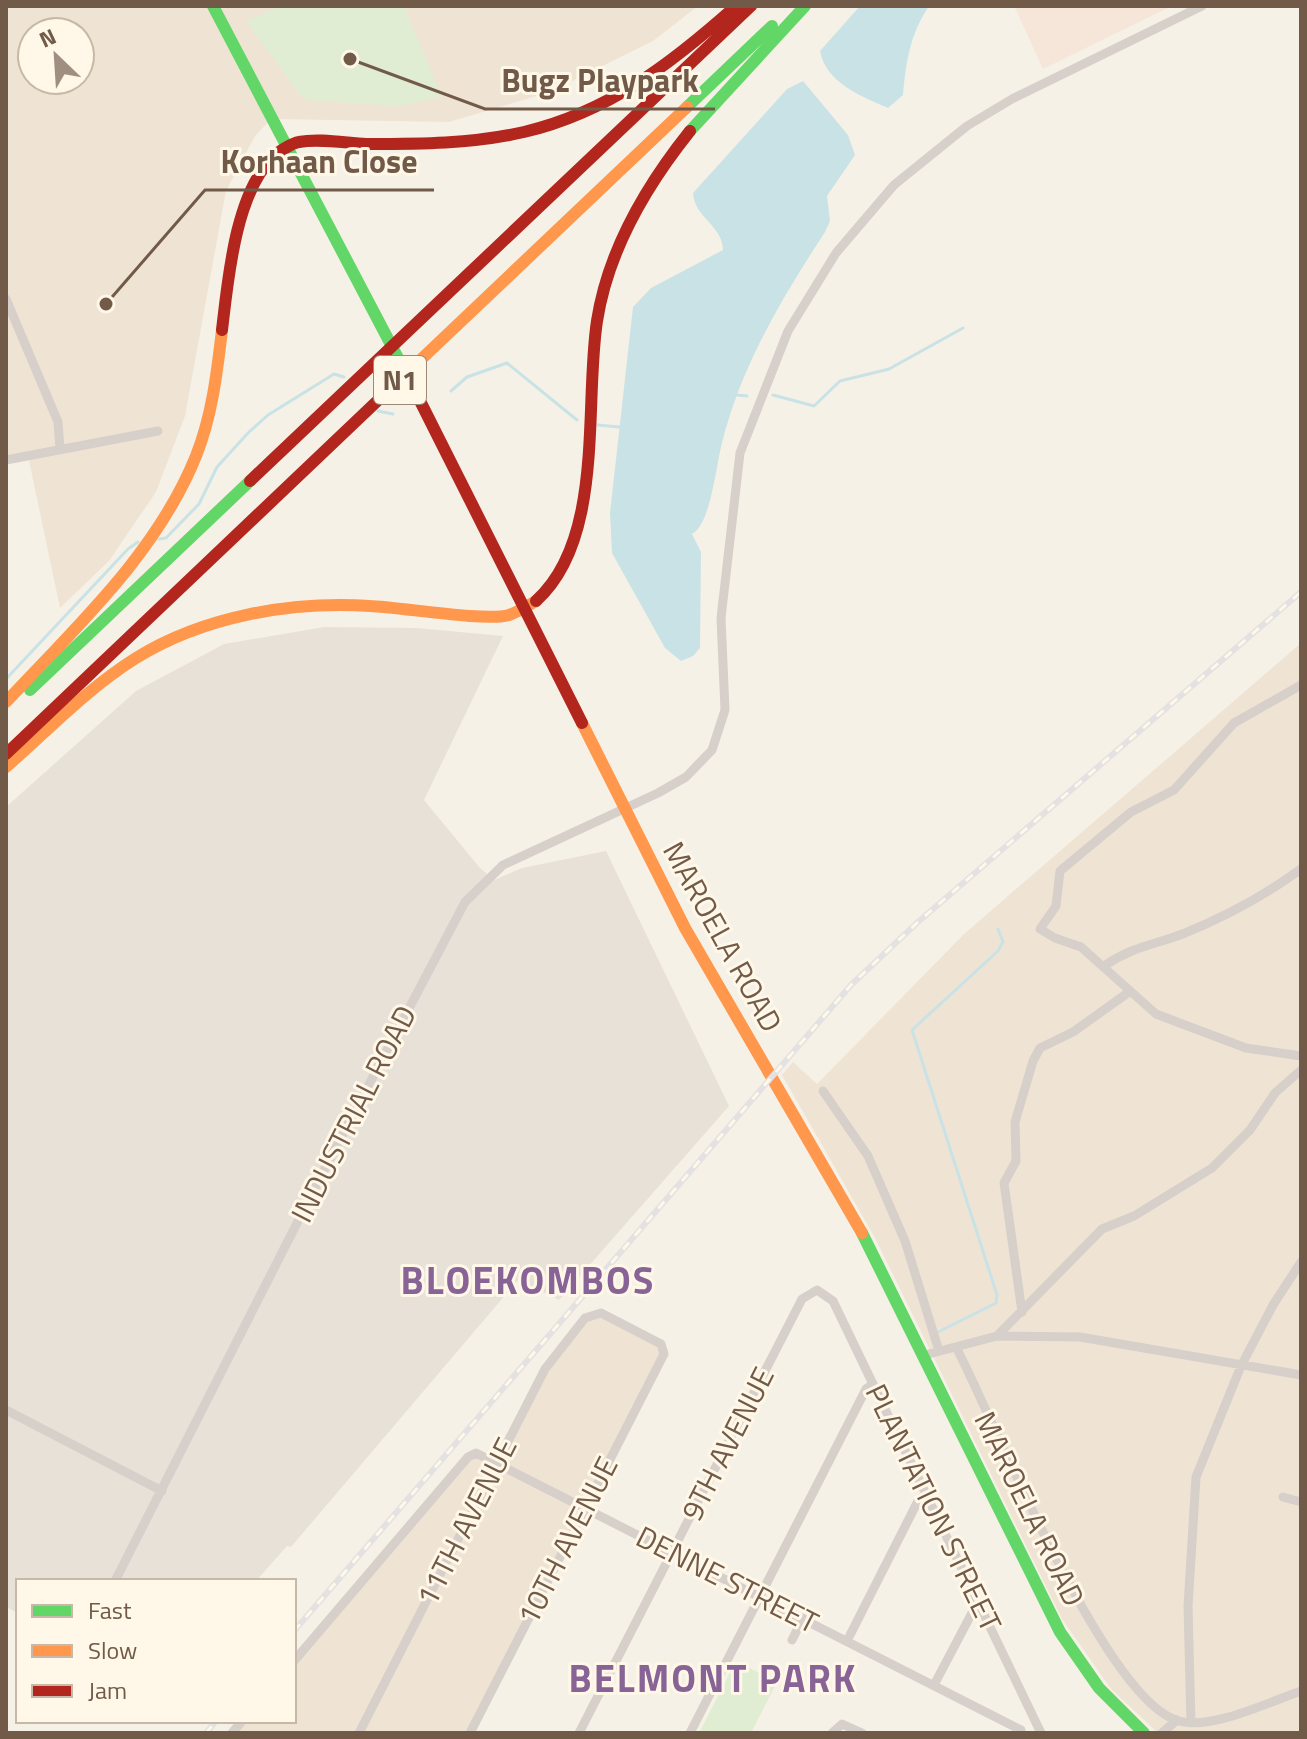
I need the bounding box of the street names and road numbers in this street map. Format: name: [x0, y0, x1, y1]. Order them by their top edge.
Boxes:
road number: N1: [374, 356, 426, 404]
street label: MAROELA ROAD: [651, 833, 794, 1040]
street label: INDUSTRIAL ROAD: [279, 997, 428, 1230]
street label: 9TH AVENUE: [669, 1359, 785, 1528]
street label: PLANTATION STREET: [854, 1376, 1014, 1639]
street label: MAROELA ROAD: [963, 1403, 1097, 1614]
street label: 11TH AVENUE: [404, 1429, 528, 1614]
street label: 10TH AVENUE: [505, 1448, 629, 1633]
street label: DENNE STREET: [628, 1513, 827, 1645]

